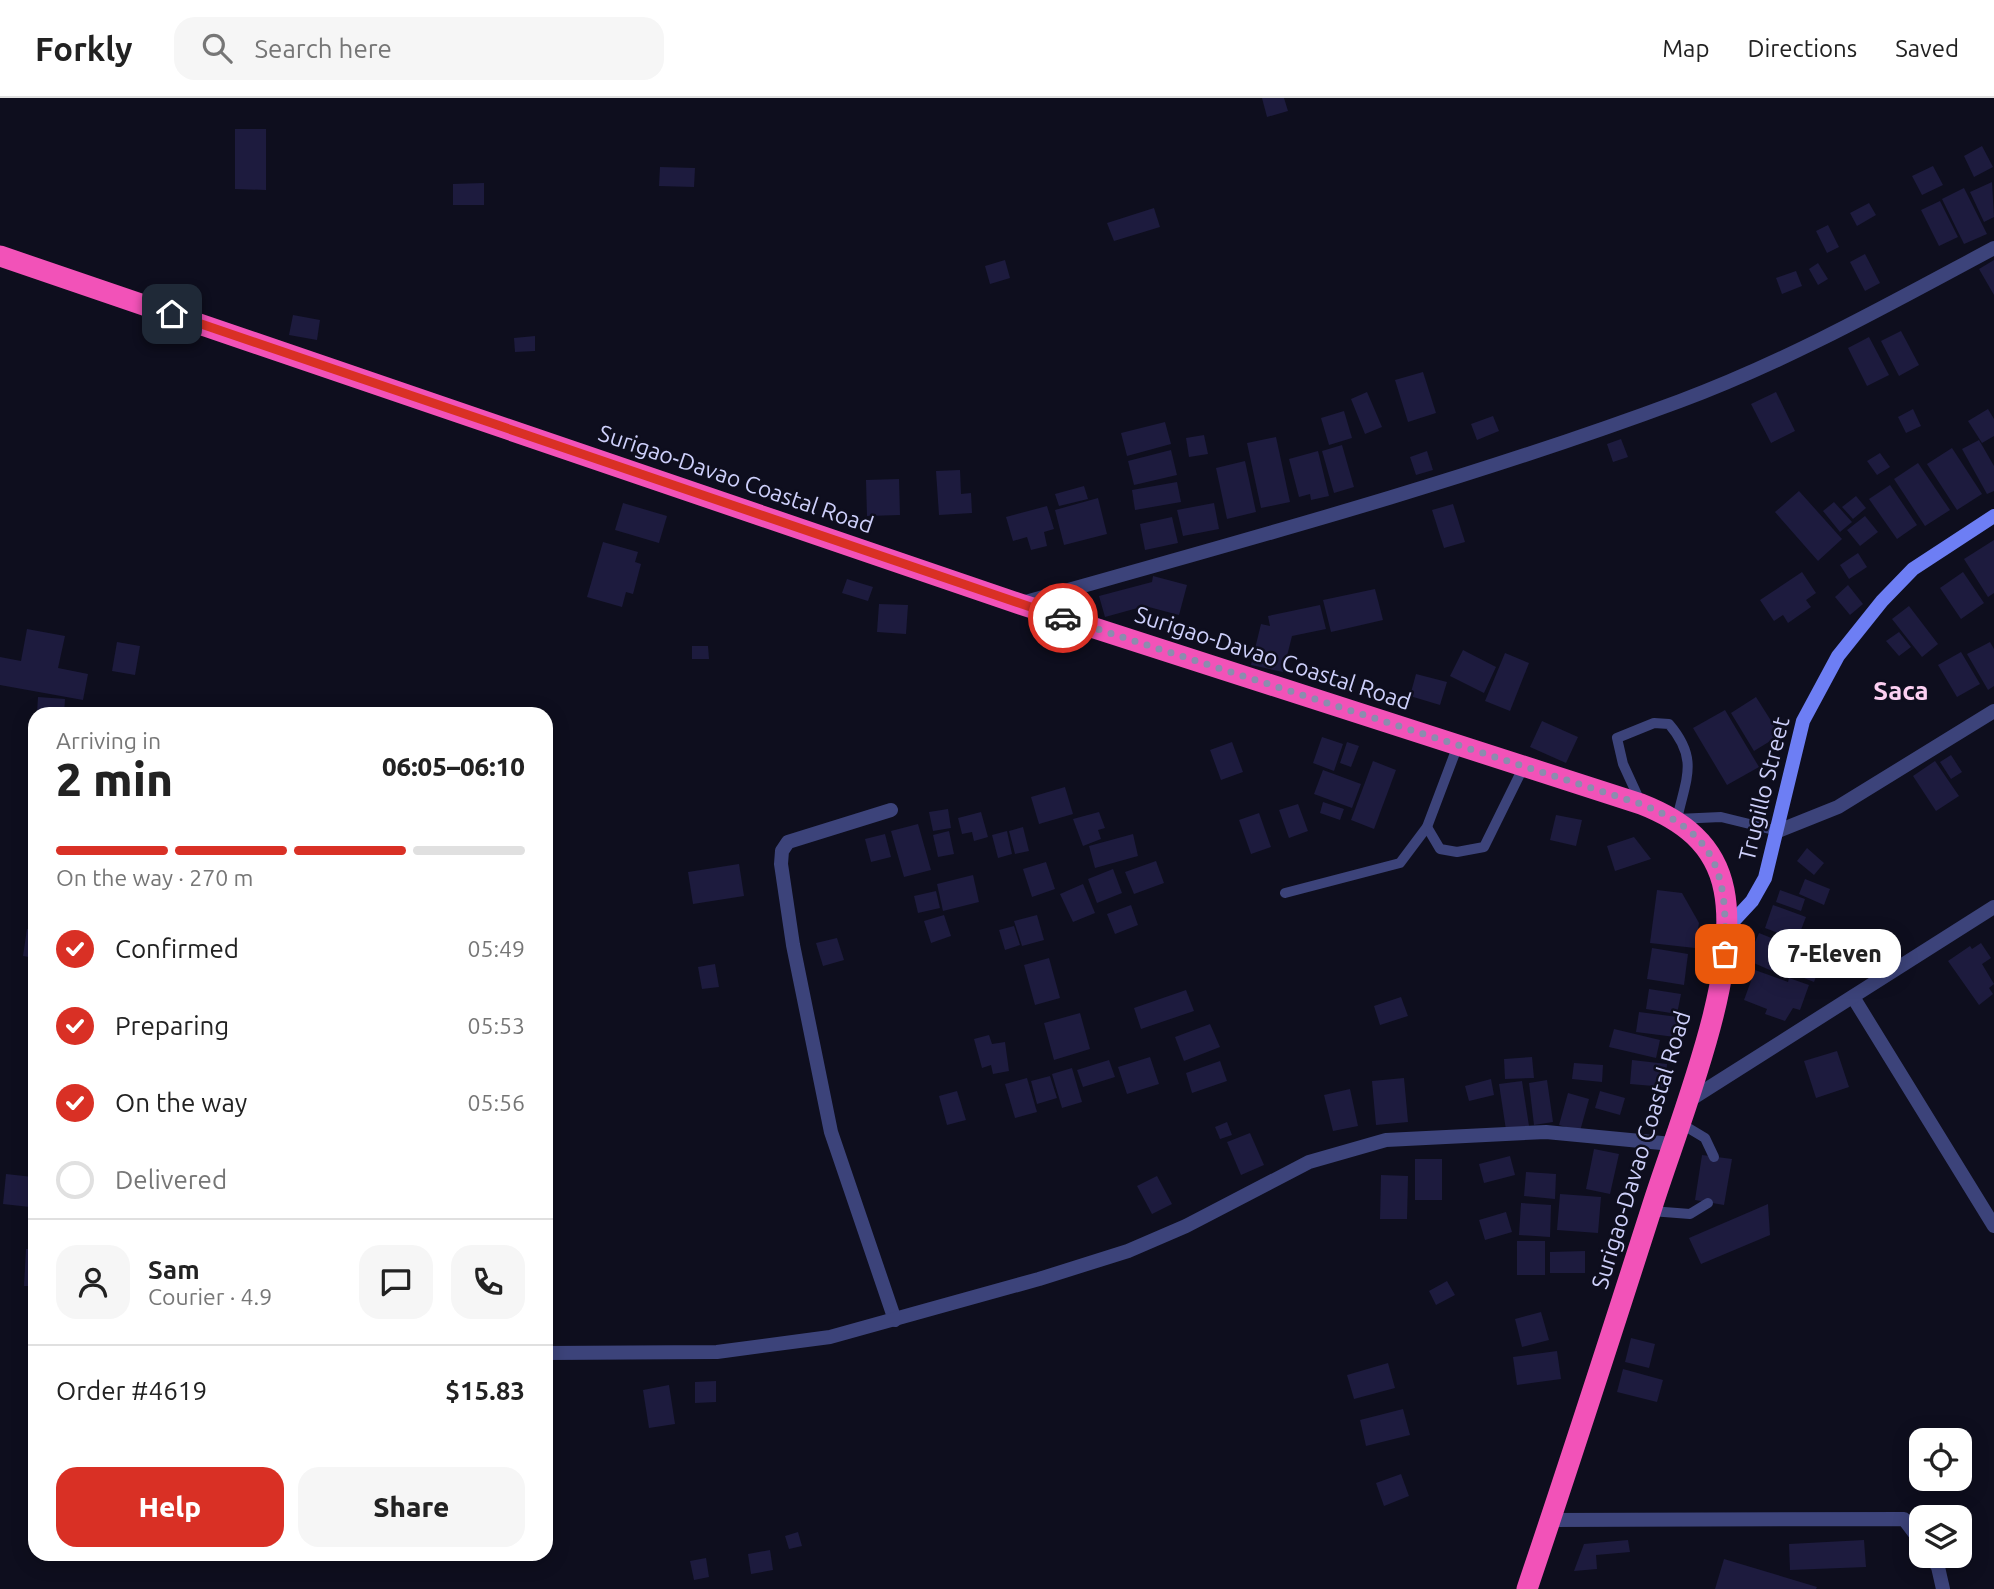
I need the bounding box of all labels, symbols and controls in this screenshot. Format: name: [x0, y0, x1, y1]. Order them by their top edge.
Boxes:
search box: [174, 17, 664, 80]
icon: search: [198, 29, 236, 67]
text: Forkly: [35, 30, 132, 67]
text: Search here: [254, 34, 392, 63]
text: Map: [1662, 35, 1709, 62]
text: Directions: [1747, 35, 1857, 62]
text: Saved: [1895, 35, 1959, 62]
pin: [142, 284, 202, 344]
icon: home: [153, 295, 191, 333]
street label: Surigao-Davao Coastal Road: [596, 420, 877, 537]
courier: [1028, 583, 1098, 653]
icon: car: [1044, 599, 1082, 637]
street label: Surigao-Davao Coastal Road: [1132, 601, 1414, 714]
district label: Saca: [1873, 676, 1929, 705]
street label: Trugillo Street: [1734, 714, 1794, 864]
text: Arriving in: [56, 728, 161, 753]
text: 06:05–06:10: [382, 752, 525, 781]
text: 2 min: [56, 753, 173, 805]
text: On the way · 270 m: [56, 865, 253, 890]
pin: [1695, 924, 1755, 984]
icon: check: [56, 930, 94, 968]
callout: 7-Eleven: [1767, 930, 1900, 978]
text: Confirmed: [115, 934, 239, 963]
icon: bag: [1706, 935, 1744, 973]
text: 05:49: [467, 936, 525, 961]
text: 7-Eleven: [1787, 941, 1882, 966]
icon: check: [56, 1007, 94, 1045]
street label: Surigao-Davao Coastal Road: [1586, 1008, 1695, 1292]
text: Preparing: [115, 1011, 229, 1040]
text: 05:53: [467, 1013, 525, 1038]
icon: check: [56, 1084, 94, 1122]
text: On the way: [115, 1088, 247, 1117]
text: 05:56: [467, 1090, 525, 1115]
text: Delivered: [115, 1165, 227, 1194]
button: person: [56, 1245, 130, 1319]
button: chat: [359, 1245, 433, 1319]
button: phone: [451, 1245, 525, 1319]
text: Sam: [148, 1255, 200, 1284]
text: Courier · 4.9: [148, 1284, 272, 1309]
text: Order #4619: [56, 1376, 207, 1405]
text: $15.83: [445, 1376, 525, 1405]
map controls: [1909, 1428, 1972, 1568]
button: locate: [1909, 1428, 1972, 1491]
button: Help: [56, 1467, 284, 1547]
button: Share: [298, 1467, 525, 1547]
button: layers: [1909, 1505, 1972, 1568]

